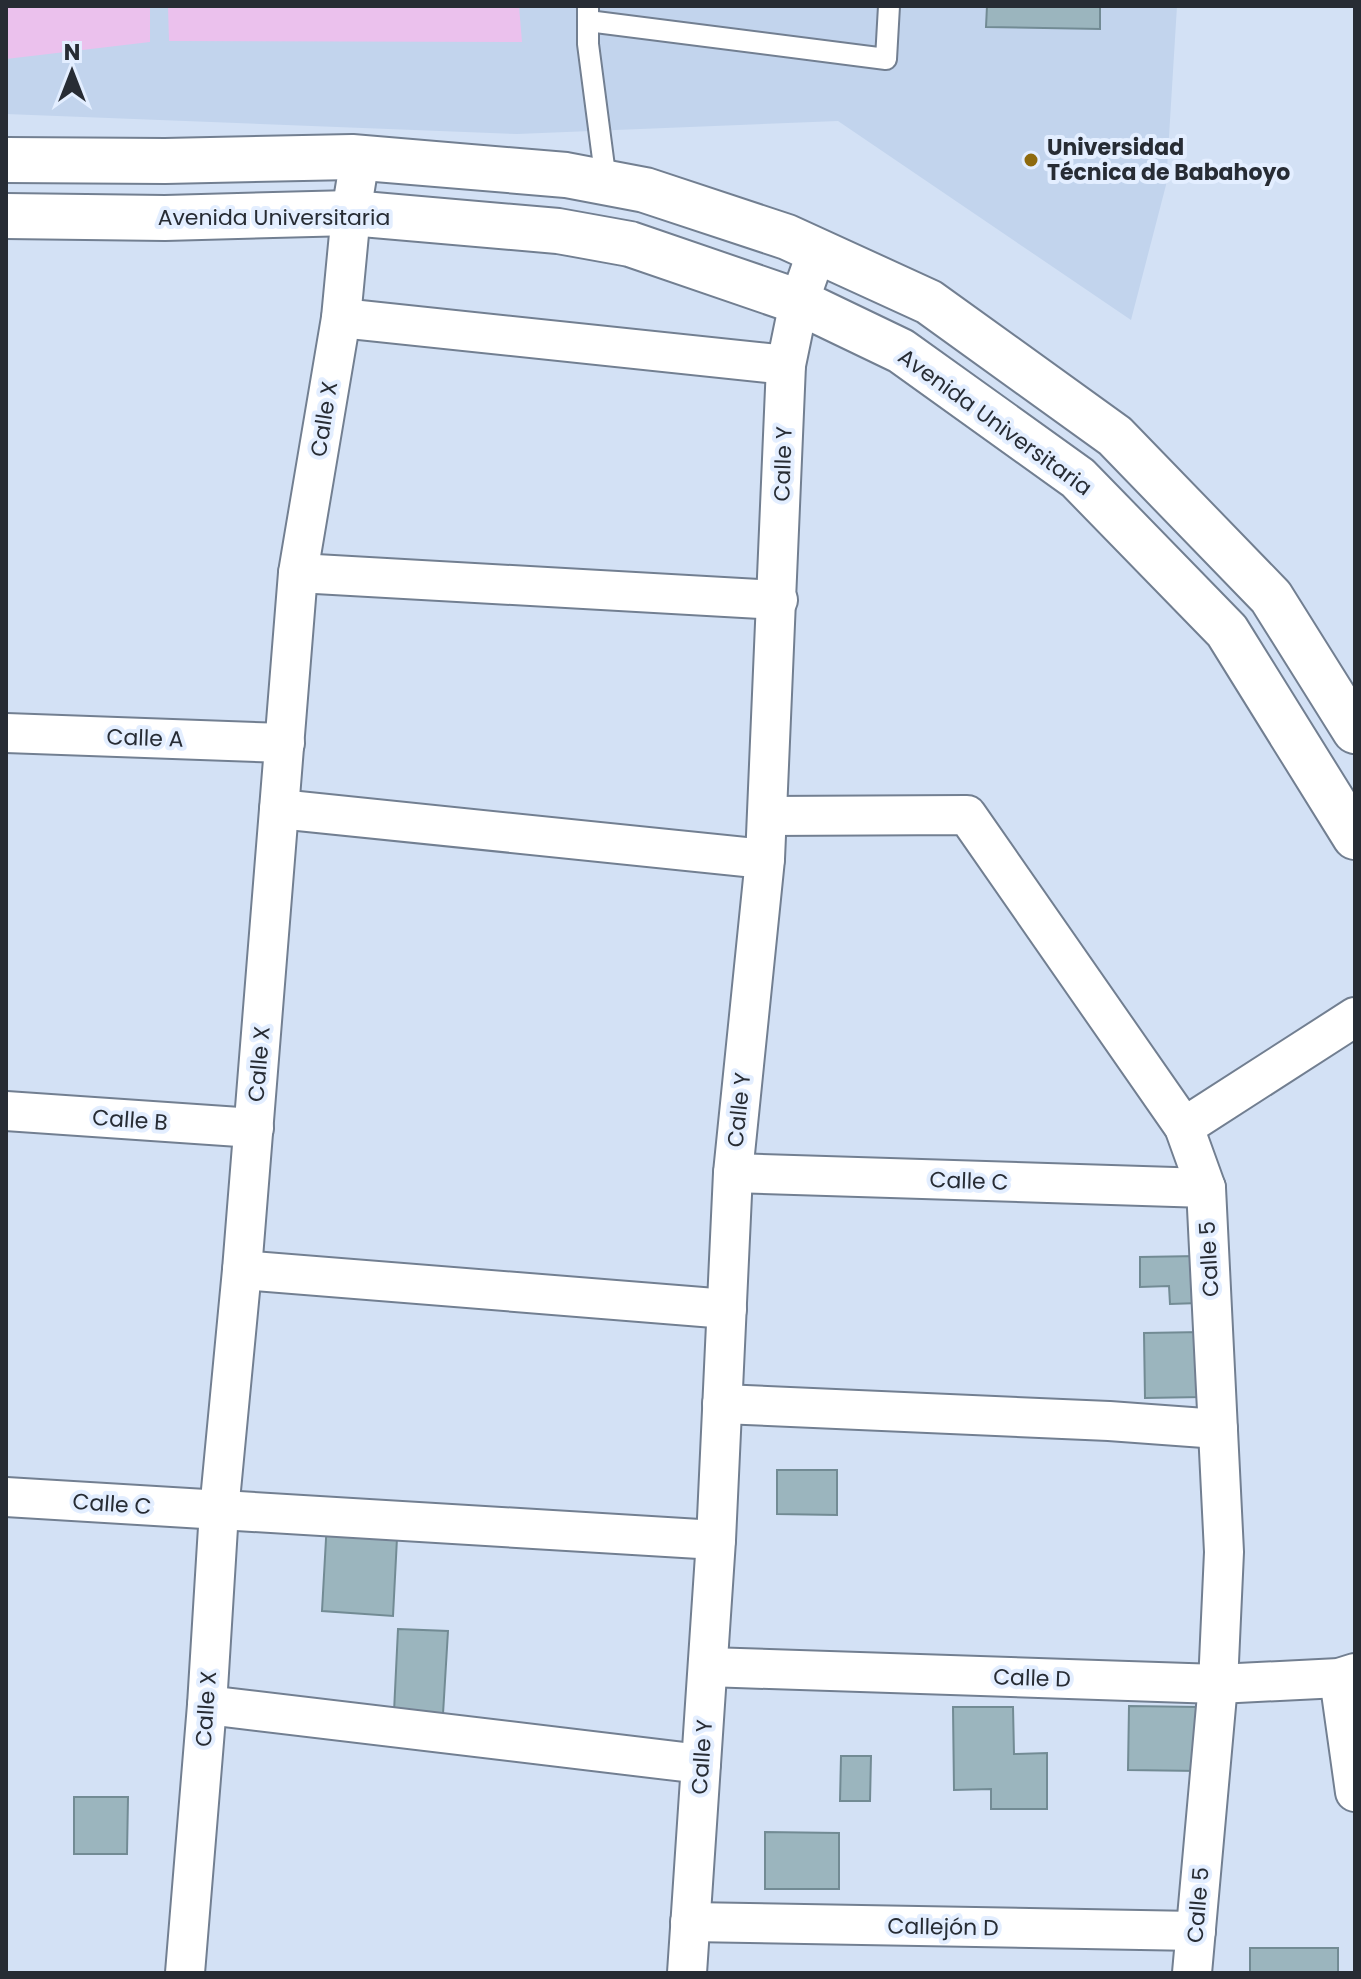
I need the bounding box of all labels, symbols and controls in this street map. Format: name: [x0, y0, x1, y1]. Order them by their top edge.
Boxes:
north arrow: [32, 32, 112, 112]
text: N: [64, 37, 80, 68]
place label: Universidad Técnica de Babahoyo: [1047, 132, 1290, 188]
marker: Universidad Técnica de Babahoyo: [1022, 151, 1040, 169]
street label: Avenida Universitaria: [158, 202, 390, 233]
street label: Avenida Universitaria: [892, 341, 1098, 503]
street label: Calle X: [303, 379, 345, 459]
street label: Calle Y: [766, 426, 800, 502]
street label: Calle A: [106, 721, 184, 755]
street label: Calle X: [240, 1025, 278, 1103]
street label: Calle Y: [720, 1071, 758, 1149]
street label: Calle B: [91, 1102, 169, 1138]
street label: Calle C: [929, 1164, 1009, 1198]
street label: Calle 5: [1192, 1220, 1226, 1298]
street label: Calle C: [71, 1486, 153, 1522]
street label: Calle D: [993, 1661, 1071, 1695]
street label: Calle X: [188, 1670, 224, 1748]
street label: Calle Y: [684, 1718, 720, 1796]
street label: Calle 5: [1179, 1866, 1217, 1944]
street label: Callejón D: [887, 1911, 999, 1943]

